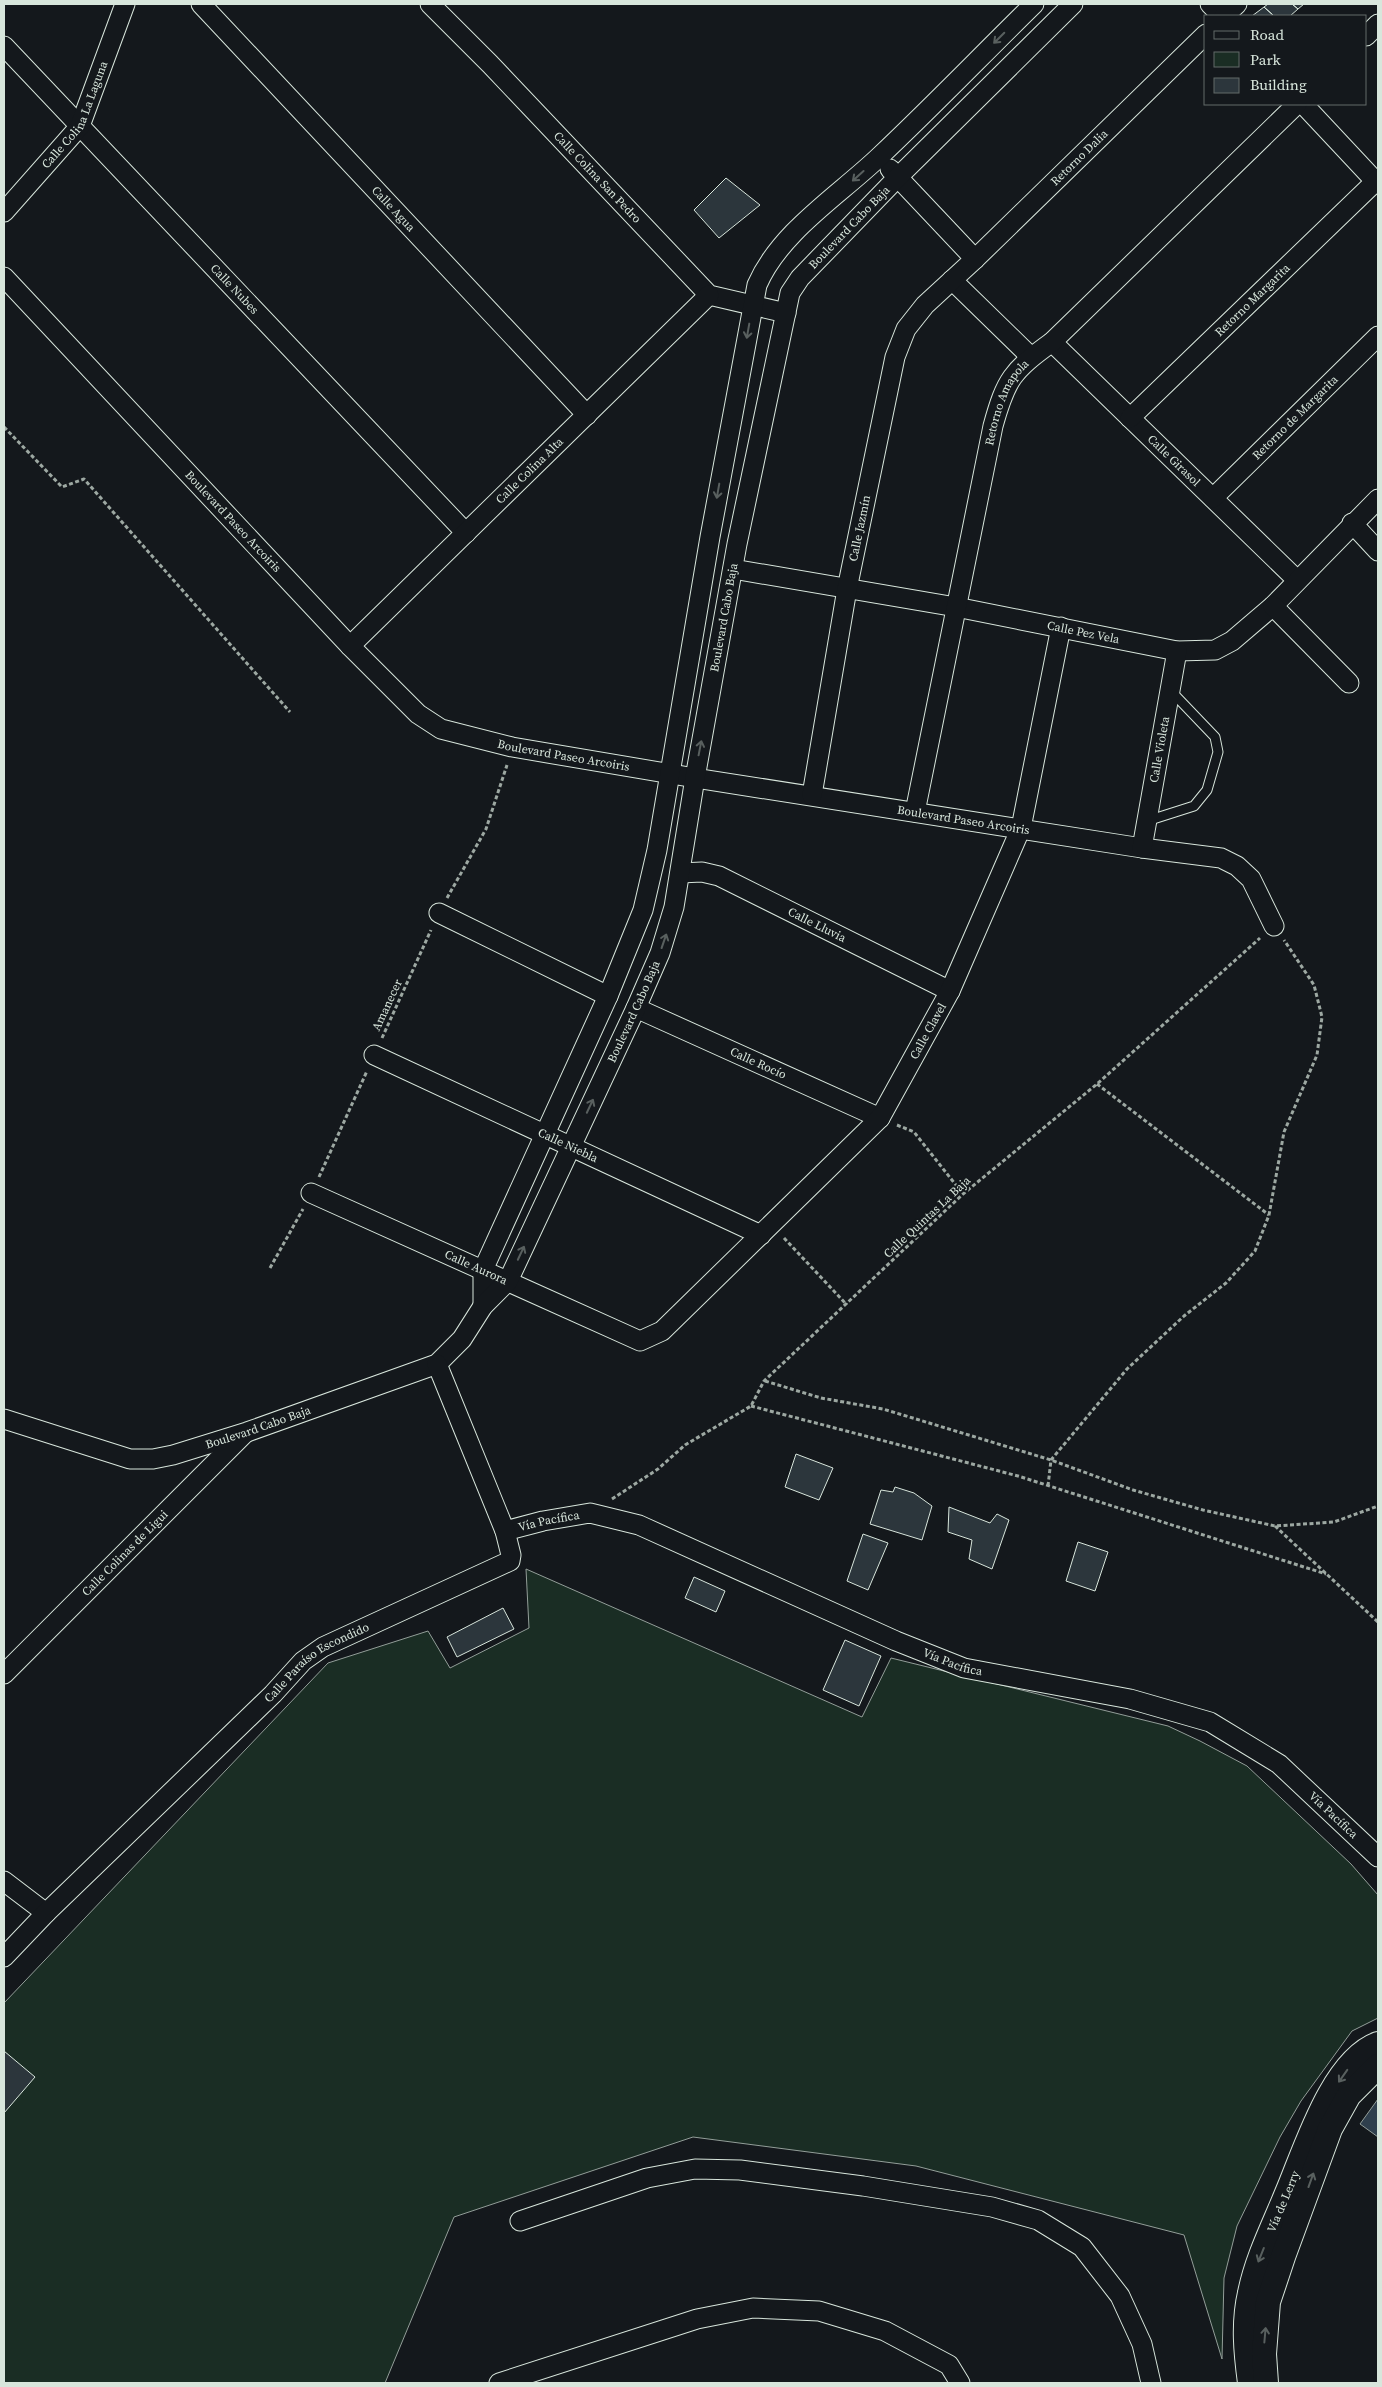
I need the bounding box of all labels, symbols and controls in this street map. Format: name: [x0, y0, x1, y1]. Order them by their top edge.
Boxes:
legend: [1204, 15, 1367, 105]
text: Road: [1250, 24, 1284, 45]
one-way arrow: [993, 32, 1006, 44]
text: Park: [1250, 49, 1282, 70]
street label: Calle Colina La Laguna: [38, 58, 112, 172]
text: Building: [1250, 74, 1307, 95]
street label: Retorno Dalia: [1047, 125, 1112, 189]
street label: Calle Colina San Pedro: [550, 128, 645, 227]
one-way arrow: [851, 170, 864, 182]
street label: Boulevard Cabo Baja: [805, 181, 894, 272]
street label: Calle Agua: [368, 183, 419, 236]
street label: Calle Nubes: [207, 260, 262, 318]
street label: Retorno Margarita: [1211, 260, 1294, 340]
one-way arrow: [742, 323, 752, 339]
street label: Retorno Amapola: [981, 355, 1033, 447]
street label: Retorno de Margarita: [1249, 371, 1342, 463]
street label: Calle Girasol: [1144, 431, 1204, 490]
street label: Calle Colina Alta: [492, 433, 567, 507]
street label: Boulevard Paseo Arcoiris: [182, 467, 285, 576]
one-way arrow: [713, 483, 723, 499]
street label: Calle Jazmín: [845, 494, 874, 563]
street label: Boulevard Cabo Baja: [706, 561, 742, 673]
street label: Calle Pez Vela: [1046, 617, 1122, 648]
street label: Calle Violeta: [1146, 714, 1173, 784]
street label: Boulevard Paseo Arcoiris: [496, 736, 631, 775]
one-way arrow: [696, 740, 706, 756]
street label: Boulevard Paseo Arcoiris: [896, 802, 1031, 838]
street label: Calle Lluvia: [785, 904, 850, 946]
one-way arrow: [660, 934, 669, 950]
street label: Boulevard Cabo Baja: [604, 957, 664, 1065]
street label: Amanecer: [368, 977, 406, 1033]
street label: Calle Clavel: [906, 1000, 950, 1062]
street label: Calle Rocío: [727, 1043, 789, 1083]
one-way arrow: [585, 1098, 595, 1113]
street label: Calle Niebla: [535, 1124, 601, 1166]
street label: Calle Quintas La Baja: [880, 1172, 974, 1261]
street label: Calle Aurora: [442, 1246, 511, 1289]
one-way arrow: [517, 1246, 526, 1261]
street label: Boulevard Cabo Baja: [203, 1402, 314, 1452]
street label: Calle Colinas de Ligui: [78, 1506, 172, 1600]
street label: Vía Pacífica: [516, 1507, 581, 1535]
street label: Calle Paraíso Escondido: [261, 1619, 372, 1706]
street label: Vía Pacífica: [921, 1644, 985, 1679]
street label: Vía Pacífica: [1305, 1788, 1362, 1843]
one-way arrow: [1338, 2069, 1348, 2083]
street label: Vía de Lerry: [1263, 2168, 1304, 2235]
one-way arrow: [1307, 2173, 1316, 2188]
one-way arrow: [1256, 2247, 1266, 2262]
one-way arrow: [1260, 2327, 1270, 2343]

